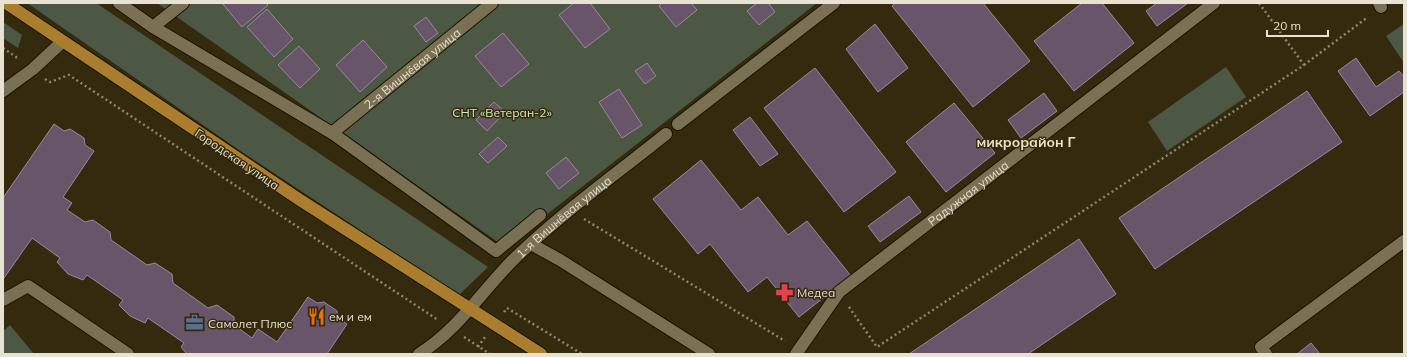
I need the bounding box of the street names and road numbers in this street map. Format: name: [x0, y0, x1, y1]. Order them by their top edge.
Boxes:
street label: 2-я Вишнёвая улица: [361, 24, 463, 112]
street label: Городская улица: [192, 125, 282, 193]
street label: Радужная улица: [924, 157, 1011, 229]
street label: 1-я Вишнёвая улица: [513, 172, 614, 261]

